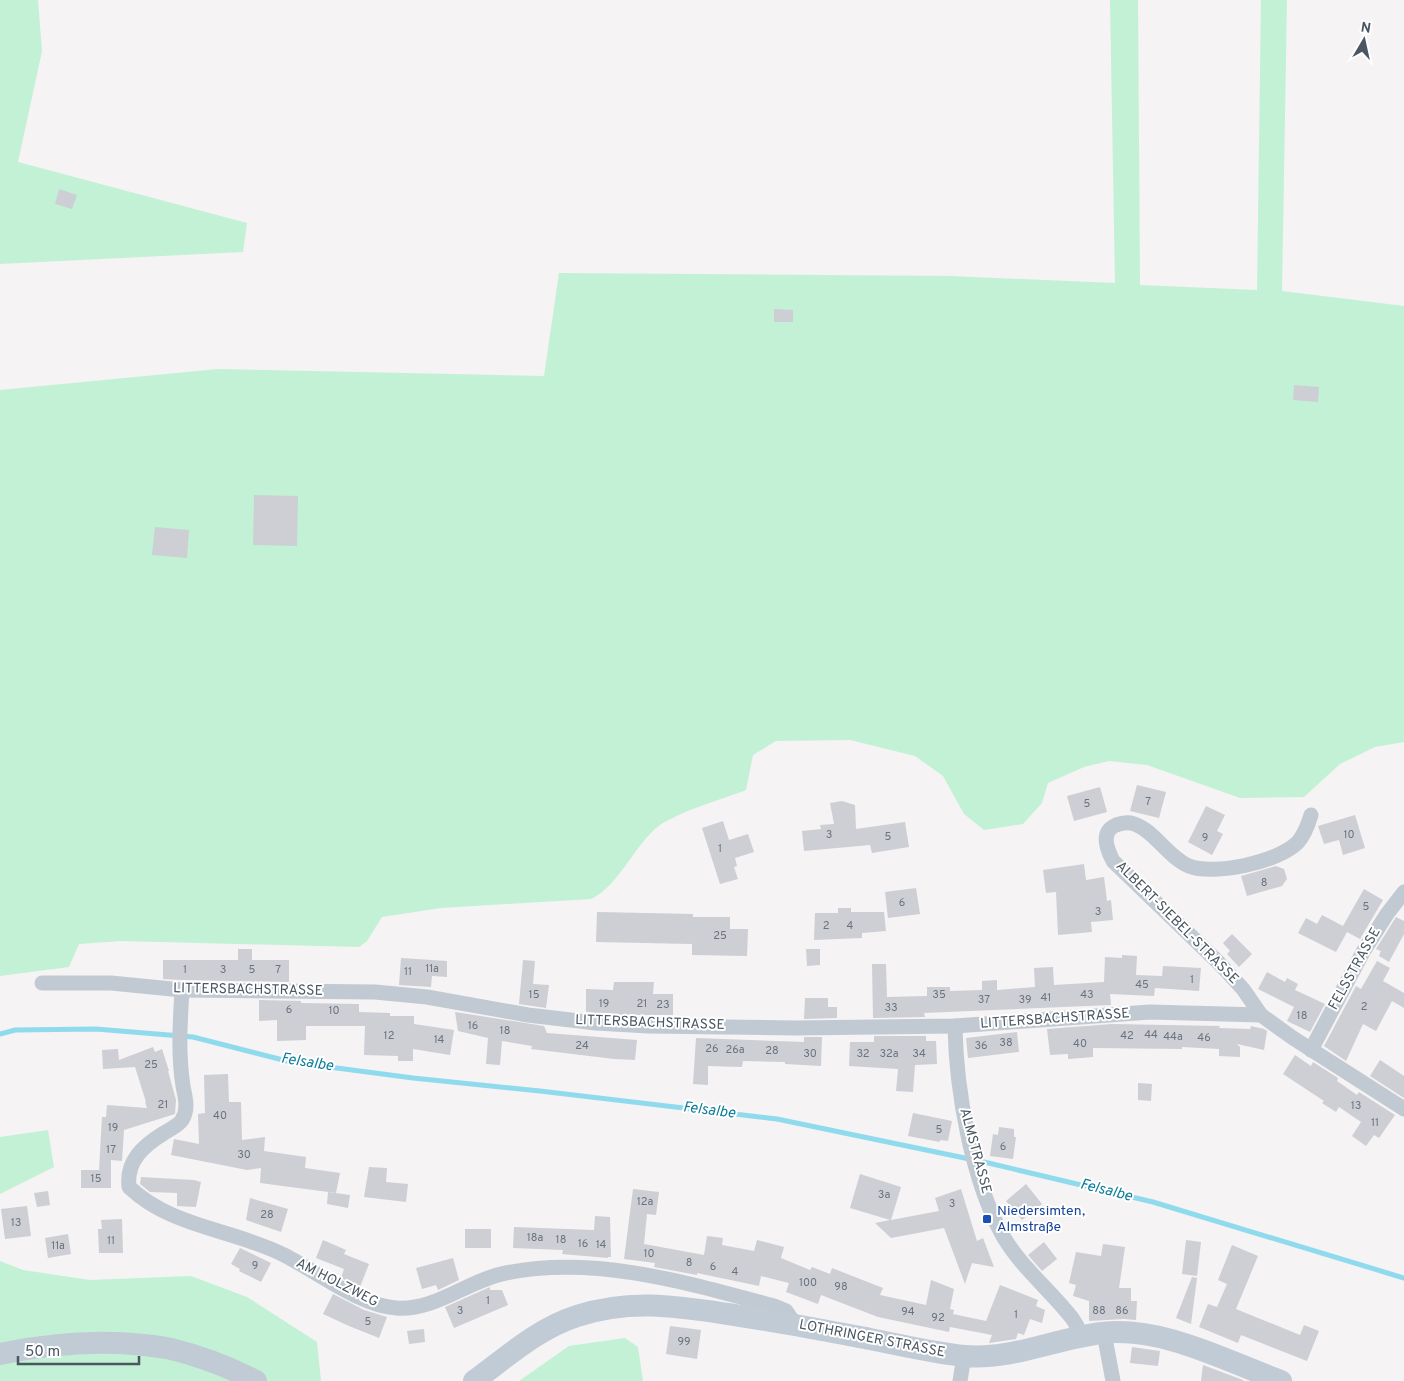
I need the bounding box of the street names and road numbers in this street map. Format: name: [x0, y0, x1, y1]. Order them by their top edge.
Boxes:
street label: ALBERT-SIEBEL-STRASSE: [1112, 858, 1242, 988]
street label: FELSSTRASSE: [1325, 925, 1385, 1013]
street label: LITTERSBACHSTRASSE: [173, 980, 323, 1000]
street label: LITTERSBACHSTRASSE: [980, 1005, 1130, 1033]
street label: LITTERSBACHSTRASSE: [575, 1012, 725, 1034]
street label: ALMSTRASSE: [955, 1106, 995, 1196]
street label: AM HOLZWEG: [293, 1255, 381, 1311]
street label: LOTHRINGER STRASSE: [797, 1316, 947, 1362]

